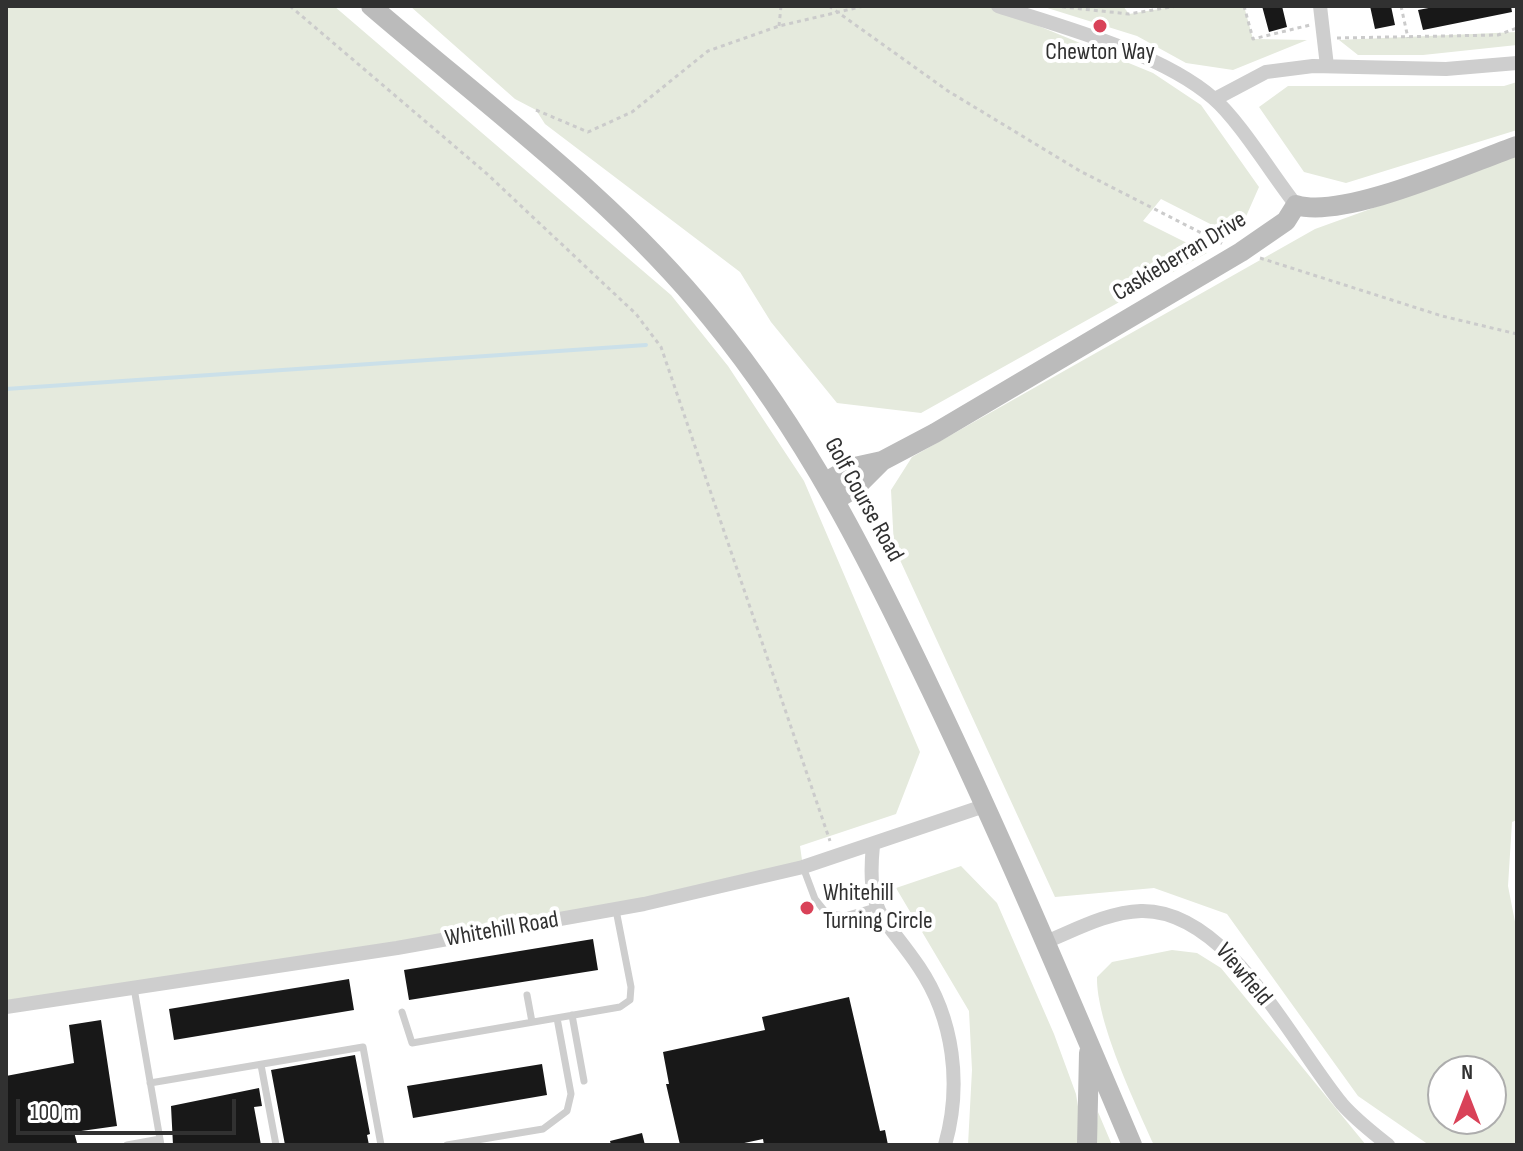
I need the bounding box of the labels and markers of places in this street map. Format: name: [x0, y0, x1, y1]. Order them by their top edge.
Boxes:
marker: Chewton Way: [1091, 17, 1109, 35]
place label: Chewton Way: [1045, 39, 1155, 67]
place label: Whitehill Turning Circle: [823, 880, 933, 936]
marker: Whitehill Turning Circle: [798, 899, 816, 917]

